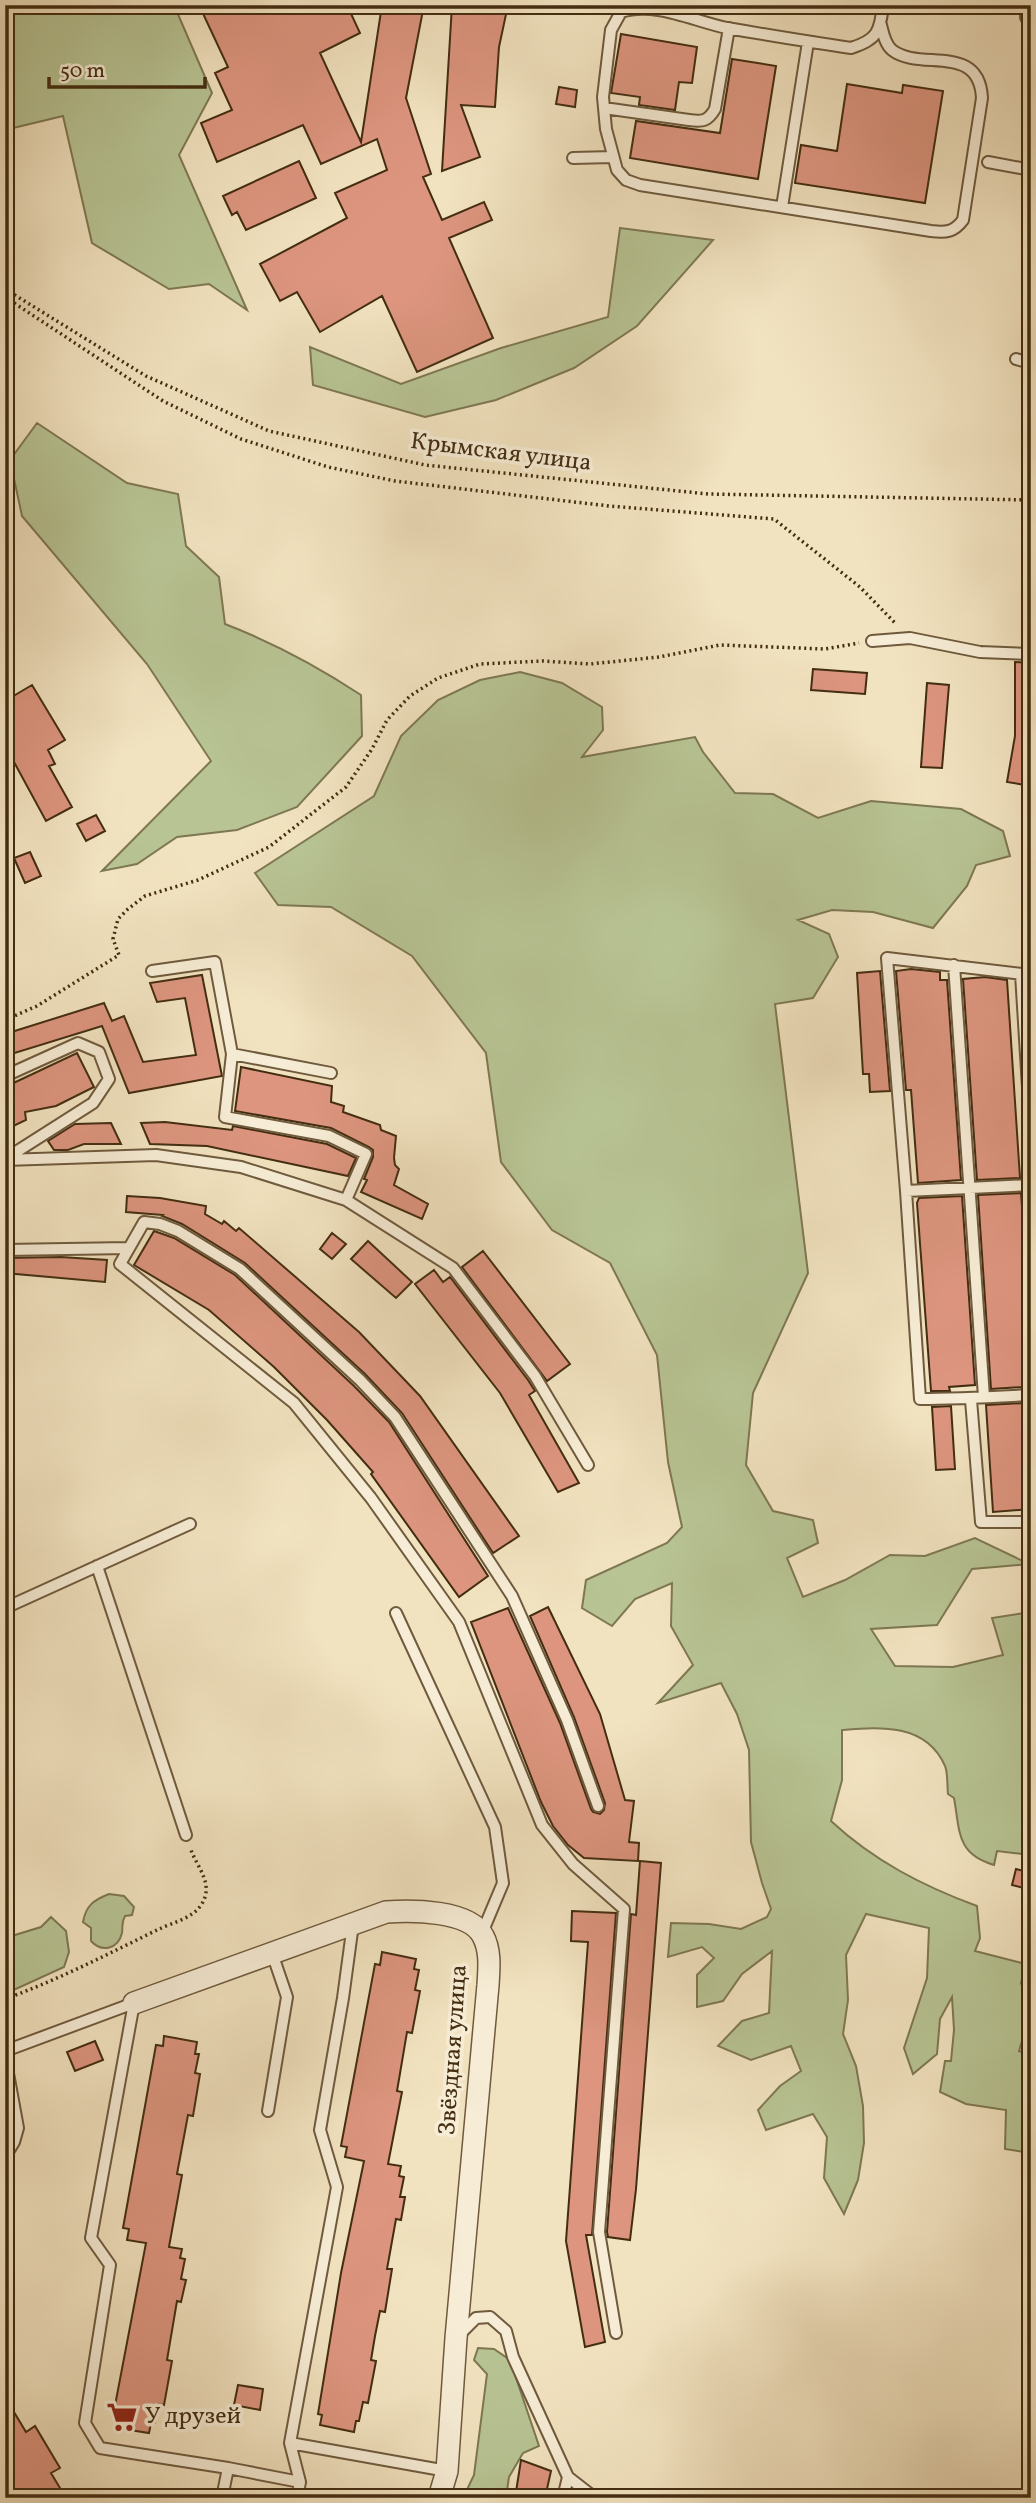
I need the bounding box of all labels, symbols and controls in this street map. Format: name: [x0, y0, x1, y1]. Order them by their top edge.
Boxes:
scale bar: [49, 46, 205, 90]
text: 50 m: [60, 57, 105, 86]
street label: Крымская улица: [408, 425, 594, 481]
street label: Звёздная улица: [431, 1963, 477, 2137]
supermarket icon: У друзей: [105, 2400, 139, 2434]
place label: У друзей: [145, 2400, 241, 2434]

